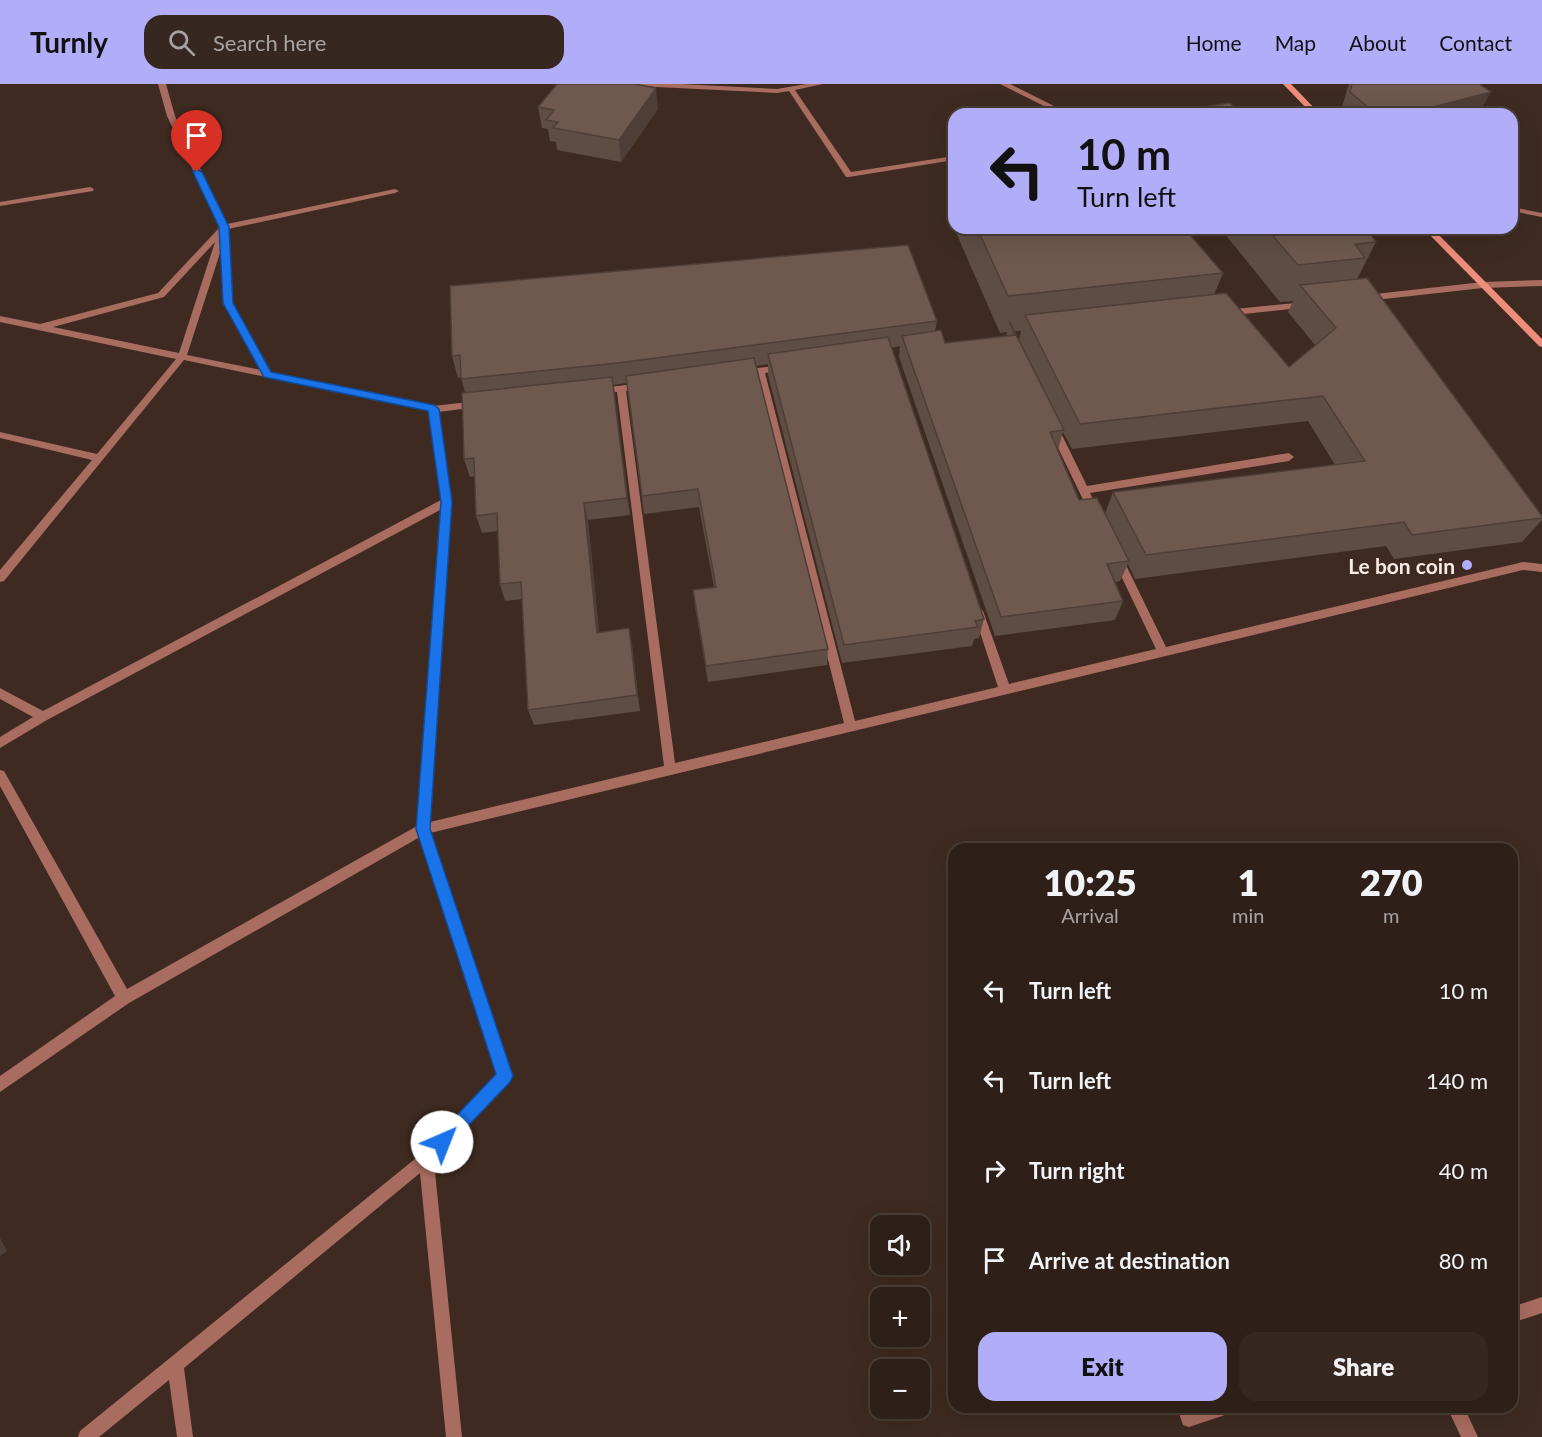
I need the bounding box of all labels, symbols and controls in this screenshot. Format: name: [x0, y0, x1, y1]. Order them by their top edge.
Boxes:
search box: [144, 15, 564, 69]
text: Turnly: [30, 25, 108, 59]
icon: search: [165, 26, 198, 59]
text: Search here: [213, 29, 326, 56]
text: Home: [1186, 30, 1242, 55]
text: Map: [1275, 30, 1316, 55]
text: About: [1349, 30, 1406, 55]
text: Contact: [1439, 30, 1512, 55]
pin: [171, 110, 222, 172]
icon: arrive: [180, 119, 213, 152]
text: 10 m: [1077, 129, 1171, 179]
icon: left: [978, 132, 1056, 210]
text: Turn left: [1077, 180, 1176, 213]
place label: Le bon coin: [1348, 553, 1455, 578]
marker: Le bon coin: [1460, 558, 1474, 572]
text: 10:25: [1043, 860, 1137, 904]
text: 1: [1238, 860, 1259, 904]
text: 270: [1360, 860, 1423, 904]
text: Arrival: [1061, 903, 1119, 927]
text: min: [1232, 903, 1264, 927]
text: m: [1383, 903, 1399, 927]
icon: left: [978, 974, 1011, 1007]
text: Turn left: [1029, 977, 1111, 1004]
text: 10 m: [1439, 977, 1488, 1004]
icon: left: [978, 1064, 1011, 1097]
text: Turn left: [1029, 1067, 1111, 1094]
text: 140 m: [1426, 1067, 1488, 1094]
position arrow: [410, 1110, 474, 1174]
icon: right: [978, 1154, 1011, 1187]
text: Turn right: [1029, 1157, 1124, 1184]
text: 40 m: [1439, 1157, 1488, 1184]
map controls: [870, 1215, 930, 1419]
button: sound: [870, 1215, 930, 1275]
icon: arrive: [978, 1244, 1011, 1277]
text: Arrive at destination: [1029, 1247, 1230, 1274]
text: 80 m: [1439, 1247, 1488, 1274]
button: +: [870, 1287, 930, 1347]
button: Exit: [978, 1332, 1227, 1401]
button: Share: [1239, 1332, 1488, 1401]
button: −: [870, 1359, 930, 1419]

